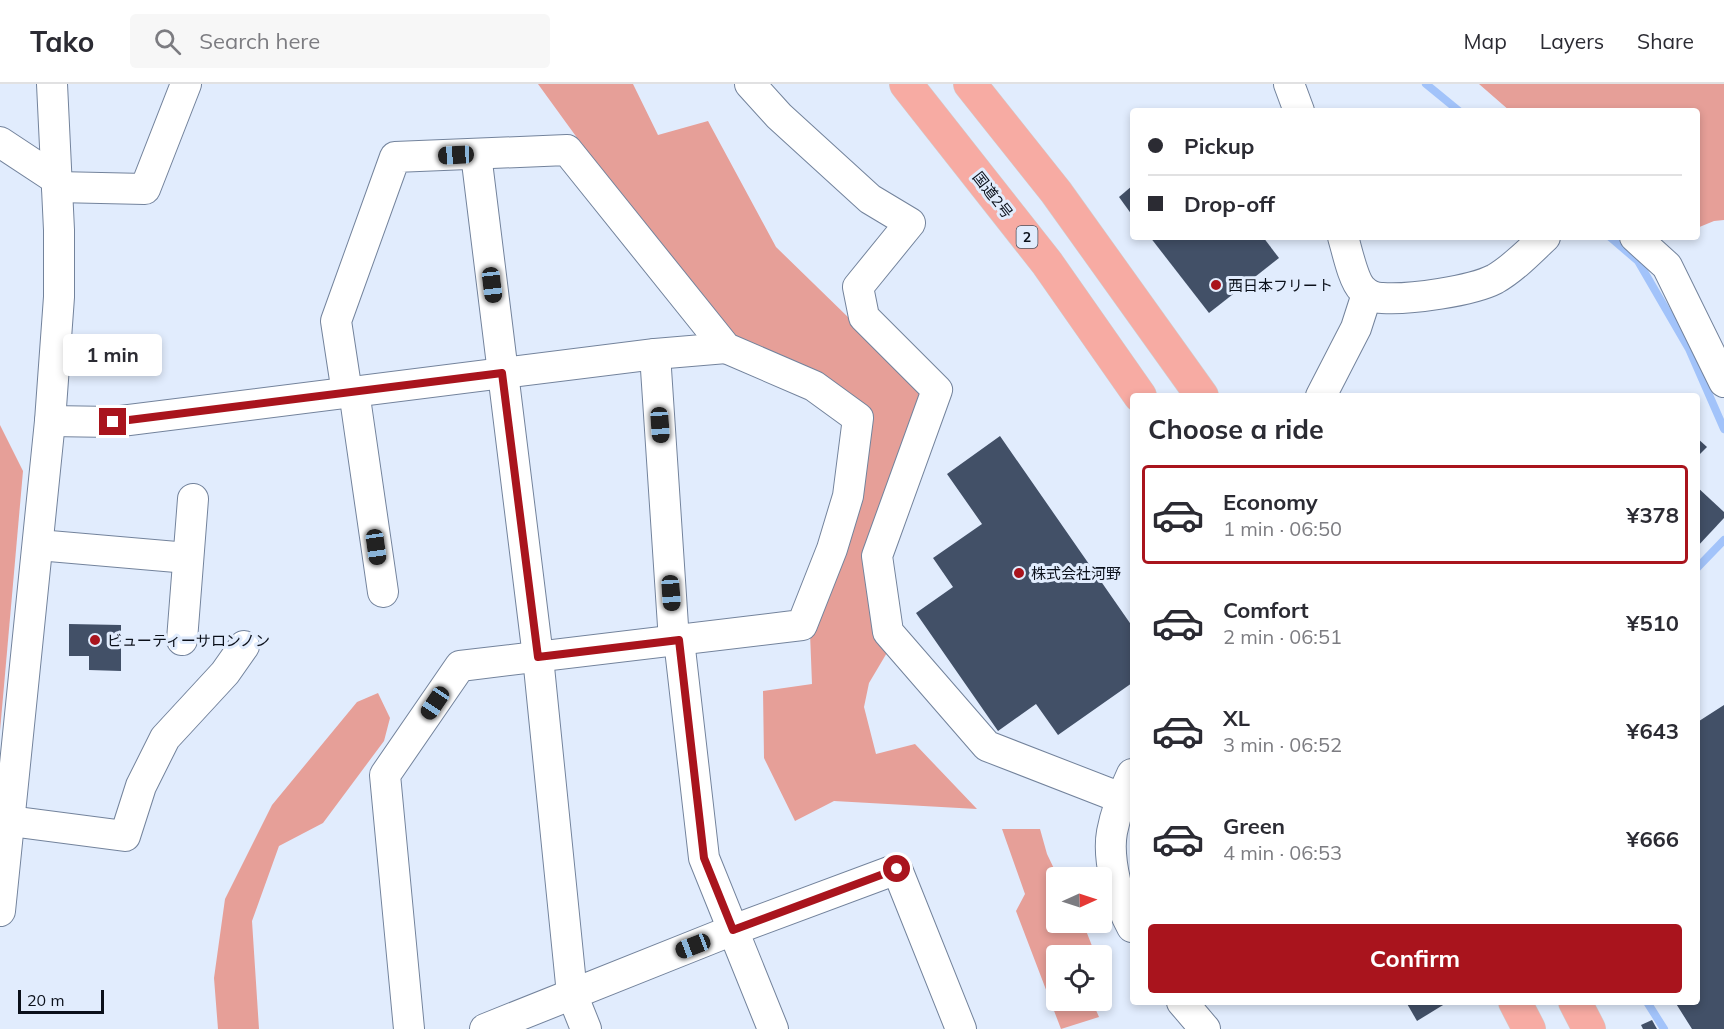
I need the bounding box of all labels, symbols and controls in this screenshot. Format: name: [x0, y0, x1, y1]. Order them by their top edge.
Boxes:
search box: [130, 14, 550, 68]
text: Tako: [30, 24, 94, 59]
icon: search: [151, 25, 184, 58]
text: Search here: [199, 27, 320, 55]
text: Map: [1464, 28, 1507, 54]
text: Layers: [1540, 28, 1604, 54]
text: Share: [1637, 28, 1694, 54]
text: Pickup: [1184, 132, 1254, 160]
car: [438, 145, 474, 165]
street label: 国道2号: [969, 168, 1017, 222]
text: Drop-off: [1184, 190, 1275, 218]
road number: 2: [1016, 226, 1038, 248]
car: [481, 266, 503, 304]
place label: 西日本フリート: [1228, 276, 1333, 295]
marker: 西日本フリート: [1209, 278, 1223, 292]
callout: 1 min: [63, 335, 162, 377]
text: 1 min: [86, 342, 139, 367]
car: [650, 406, 670, 444]
route end: [99, 408, 126, 435]
text: Choose a ride: [1148, 412, 1324, 446]
icon: car: [1151, 488, 1205, 542]
text: Economy: [1223, 488, 1318, 516]
text: ¥378: [1626, 501, 1679, 529]
text: 1 min · 06:50: [1223, 516, 1342, 541]
car: [365, 528, 387, 566]
place label: 株式会社河野: [1031, 564, 1121, 583]
marker: 株式会社河野: [1012, 566, 1026, 580]
car: [661, 574, 681, 612]
icon: car: [1151, 596, 1205, 650]
text: Comfort: [1223, 596, 1309, 624]
text: ¥510: [1626, 609, 1679, 637]
text: 2 min · 06:51: [1223, 624, 1342, 649]
place label: ビューティーサロンノン: [107, 631, 270, 650]
marker: ビューティーサロンノン: [88, 633, 102, 647]
car: [417, 683, 453, 723]
icon: car: [1151, 704, 1205, 758]
text: XL: [1223, 704, 1250, 732]
text: ¥643: [1626, 717, 1679, 745]
text: 3 min · 06:52: [1223, 732, 1342, 757]
icon: car: [1151, 812, 1205, 866]
text: Green: [1223, 812, 1285, 840]
text: ¥666: [1626, 825, 1679, 853]
text: 4 min · 06:53: [1223, 840, 1342, 865]
route start: [883, 855, 910, 882]
north arrow: [1046, 867, 1112, 933]
map controls: [1046, 867, 1112, 1011]
button: Confirm: [1148, 924, 1682, 993]
car: [673, 931, 713, 961]
button: locate: [1046, 945, 1112, 1011]
scale bar: [18, 987, 104, 1014]
text: 20 m: [27, 990, 64, 1010]

